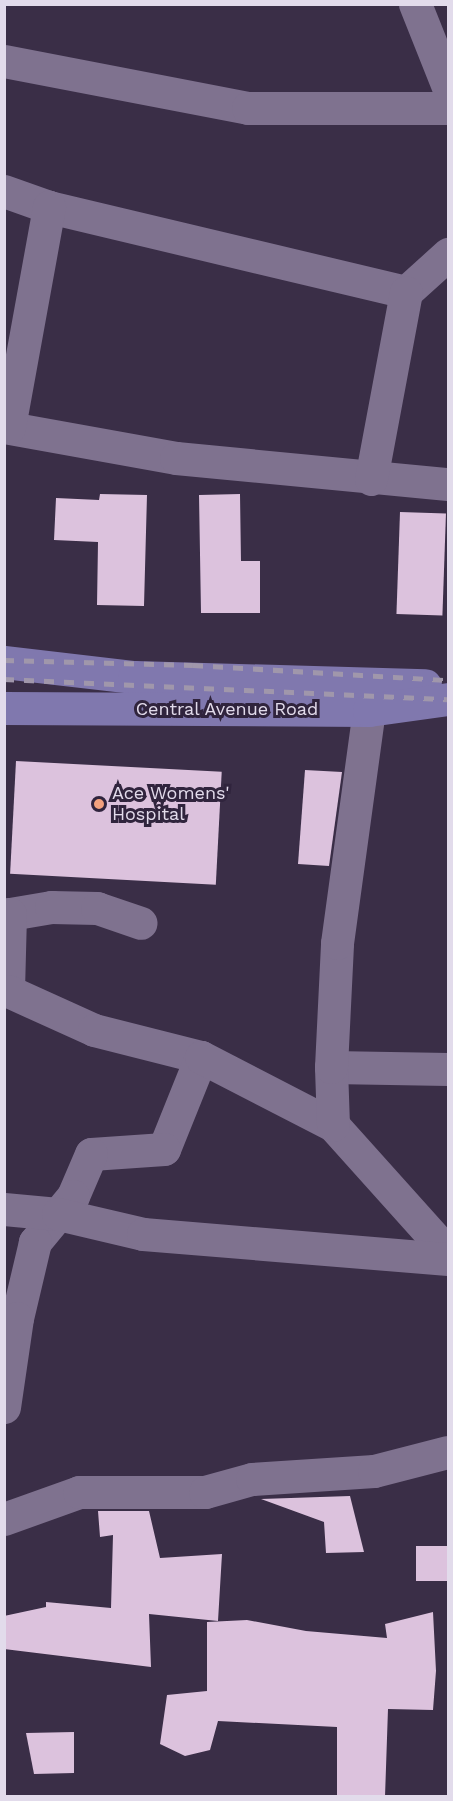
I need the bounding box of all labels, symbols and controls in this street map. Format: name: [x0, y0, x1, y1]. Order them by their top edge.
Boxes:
street label: Central Avenue Road: [135, 698, 319, 720]
place label: Ace Womens' Hospital: [112, 783, 230, 826]
marker: Ace Womens' Hospital: [90, 795, 108, 813]

